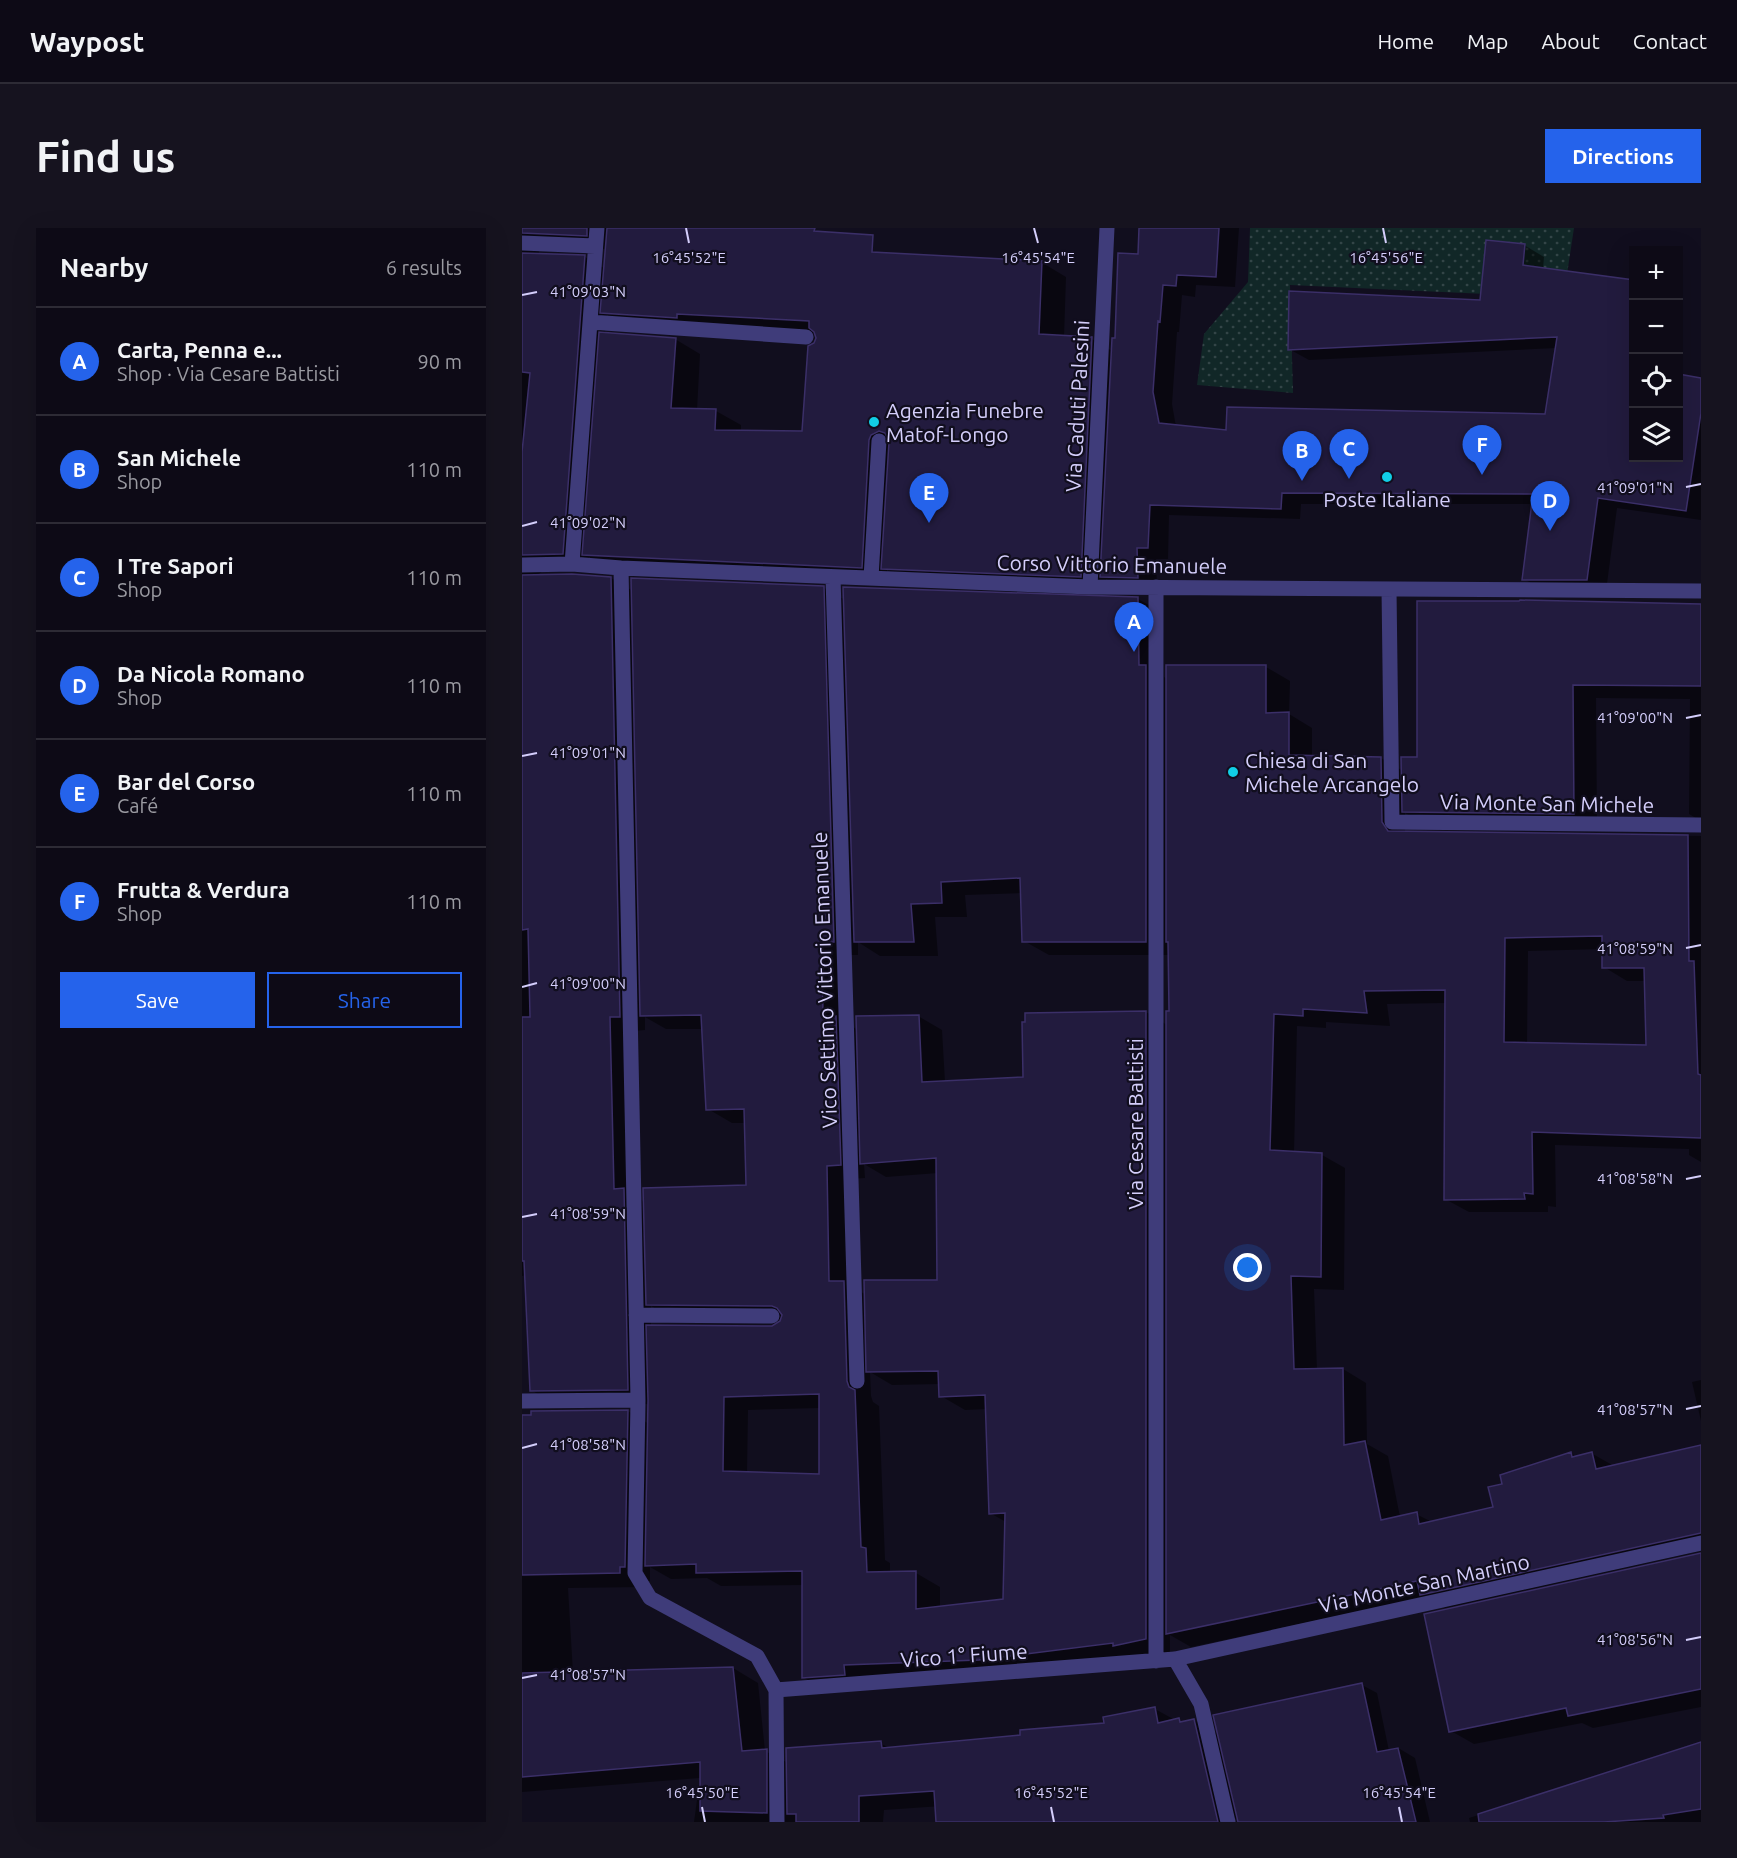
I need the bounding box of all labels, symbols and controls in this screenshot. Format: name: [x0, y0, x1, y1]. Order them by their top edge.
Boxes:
text: Waypost: [30, 26, 144, 57]
text: Home: [1377, 29, 1434, 53]
text: Map: [1467, 29, 1508, 53]
text: About: [1541, 29, 1600, 53]
text: Contact: [1633, 29, 1707, 53]
button: Directions: [1545, 129, 1701, 183]
text: Find us: [36, 133, 175, 180]
map controls: [1629, 246, 1683, 462]
button: +: [1629, 246, 1683, 300]
text: 16°45'52"E: [652, 249, 726, 266]
text: 16°45'54"E: [1001, 249, 1075, 266]
text: 16°45'56"E: [1349, 249, 1423, 266]
text: Nearby: [60, 253, 148, 282]
text: 6 results: [386, 256, 462, 279]
text: 41°09'03"N: [550, 283, 626, 300]
button: −: [1629, 300, 1683, 354]
street label: Via Caduti Palesini: [1061, 319, 1093, 493]
text: Carta, Penna e...: [117, 337, 282, 362]
text: A: [72, 350, 87, 373]
text: 90 m: [418, 350, 462, 373]
button: locate: [1629, 354, 1683, 408]
text: Shop · Via Cesare Battisti: [117, 362, 340, 385]
place label: Agenzia Funebre Matof-Longo: [886, 398, 1044, 446]
button: layers: [1629, 408, 1683, 462]
marker: Agenzia Funebre Matof-Longo: [867, 415, 881, 429]
pin: F: [1462, 426, 1502, 475]
pin: C: [1330, 430, 1368, 479]
pin: B: [1282, 432, 1322, 481]
text: San Michele: [117, 445, 241, 470]
text: B: [73, 458, 86, 481]
text: 110 m: [406, 458, 462, 481]
text: Shop: [117, 470, 162, 493]
marker: Poste Italiane: [1380, 470, 1394, 484]
pin: E: [910, 474, 948, 523]
text: 41°09'01"N: [1597, 479, 1673, 496]
pin: D: [1530, 482, 1570, 531]
place label: Poste Italiane: [1323, 487, 1451, 511]
text: 41°09'02"N: [550, 514, 626, 531]
street label: Corso Vittorio Emanuele: [996, 550, 1228, 578]
text: I Tre Sapori: [117, 553, 234, 578]
text: C: [73, 566, 86, 589]
text: 110 m: [406, 566, 462, 589]
text: Shop: [117, 578, 162, 601]
pin: A: [1114, 602, 1154, 652]
text: Da Nicola Romano: [117, 661, 305, 686]
text: D: [72, 674, 87, 697]
text: 110 m: [406, 674, 462, 697]
text: Shop: [117, 686, 162, 709]
text: 41°09'00"N: [1597, 709, 1673, 726]
text: 41°09'01"N: [550, 744, 626, 761]
place label: Chiesa di San Michele Arcangelo: [1245, 748, 1419, 796]
marker: Chiesa di San Michele Arcangelo: [1226, 765, 1240, 779]
text: Bar del Corso: [117, 769, 255, 794]
text: E: [74, 782, 85, 805]
text: 110 m: [406, 782, 462, 805]
street label: Via Monte San Michele: [1440, 789, 1654, 817]
text: Café: [117, 794, 158, 817]
street label: Vico Settimo Vittorio Emanuele: [807, 831, 841, 1129]
text: Frutta & Verdura: [117, 877, 290, 902]
text: F: [74, 890, 85, 913]
text: 110 m: [406, 890, 462, 913]
text: Shop: [117, 902, 162, 925]
text: 41°08'59"N: [1597, 940, 1673, 957]
button: Save: [60, 972, 255, 1028]
button: Share: [267, 972, 462, 1028]
text: 41°09'00"N: [550, 975, 626, 992]
street label: Via Cesare Battisti: [1123, 1038, 1147, 1210]
text: 41°08'58"N: [1597, 1170, 1673, 1187]
text: 41°08'59"N: [550, 1205, 626, 1222]
your location: [1233, 1253, 1262, 1282]
text: 41°08'57"N: [1597, 1401, 1673, 1418]
text: 41°08'58"N: [550, 1436, 626, 1453]
street label: Via Monte San Martino: [1316, 1549, 1532, 1617]
text: 41°08'56"N: [1597, 1631, 1673, 1648]
street label: Vico 1° Fiume: [900, 1639, 1028, 1671]
text: 41°08'57"N: [550, 1666, 626, 1683]
text: 16°45'50"E: [665, 1784, 739, 1801]
text: 16°45'52"E: [1014, 1784, 1088, 1801]
text: 16°45'54"E: [1362, 1784, 1436, 1801]

